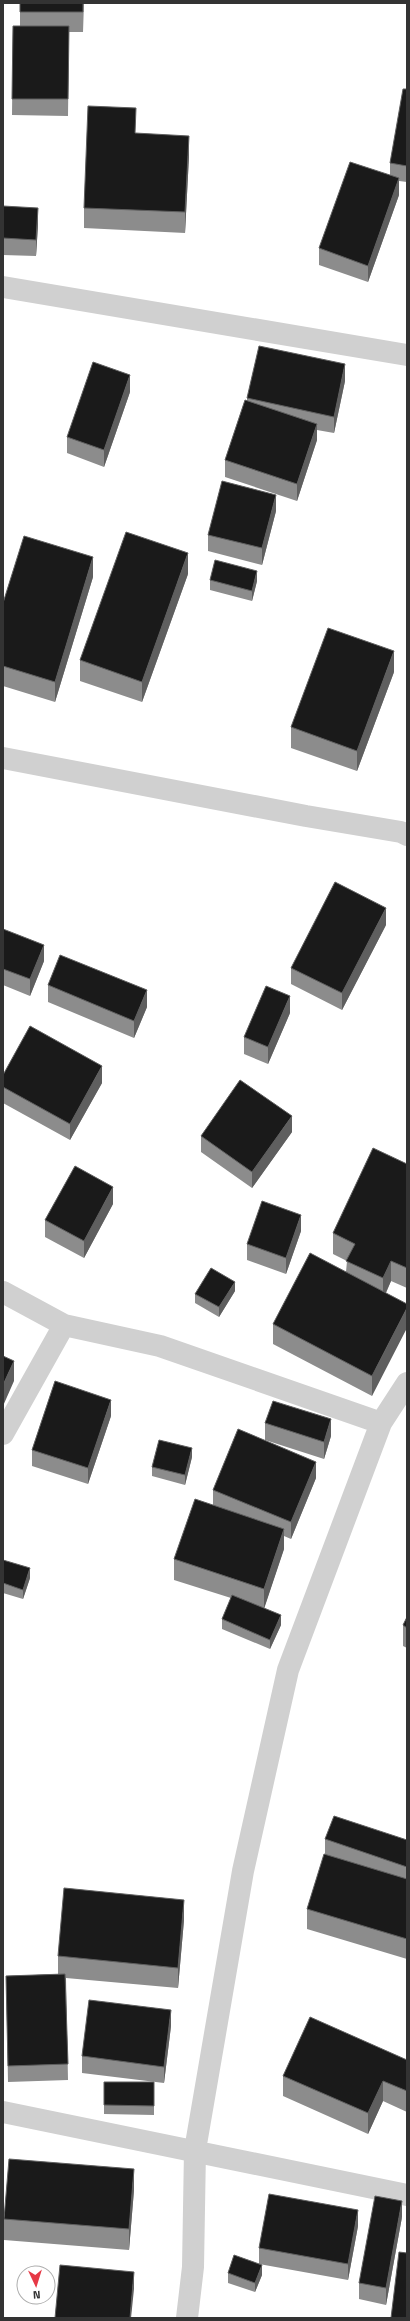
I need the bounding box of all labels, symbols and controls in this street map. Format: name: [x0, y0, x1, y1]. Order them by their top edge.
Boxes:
north arrow: [16, 2265, 56, 2305]
text: N: [32, 2287, 41, 2303]

